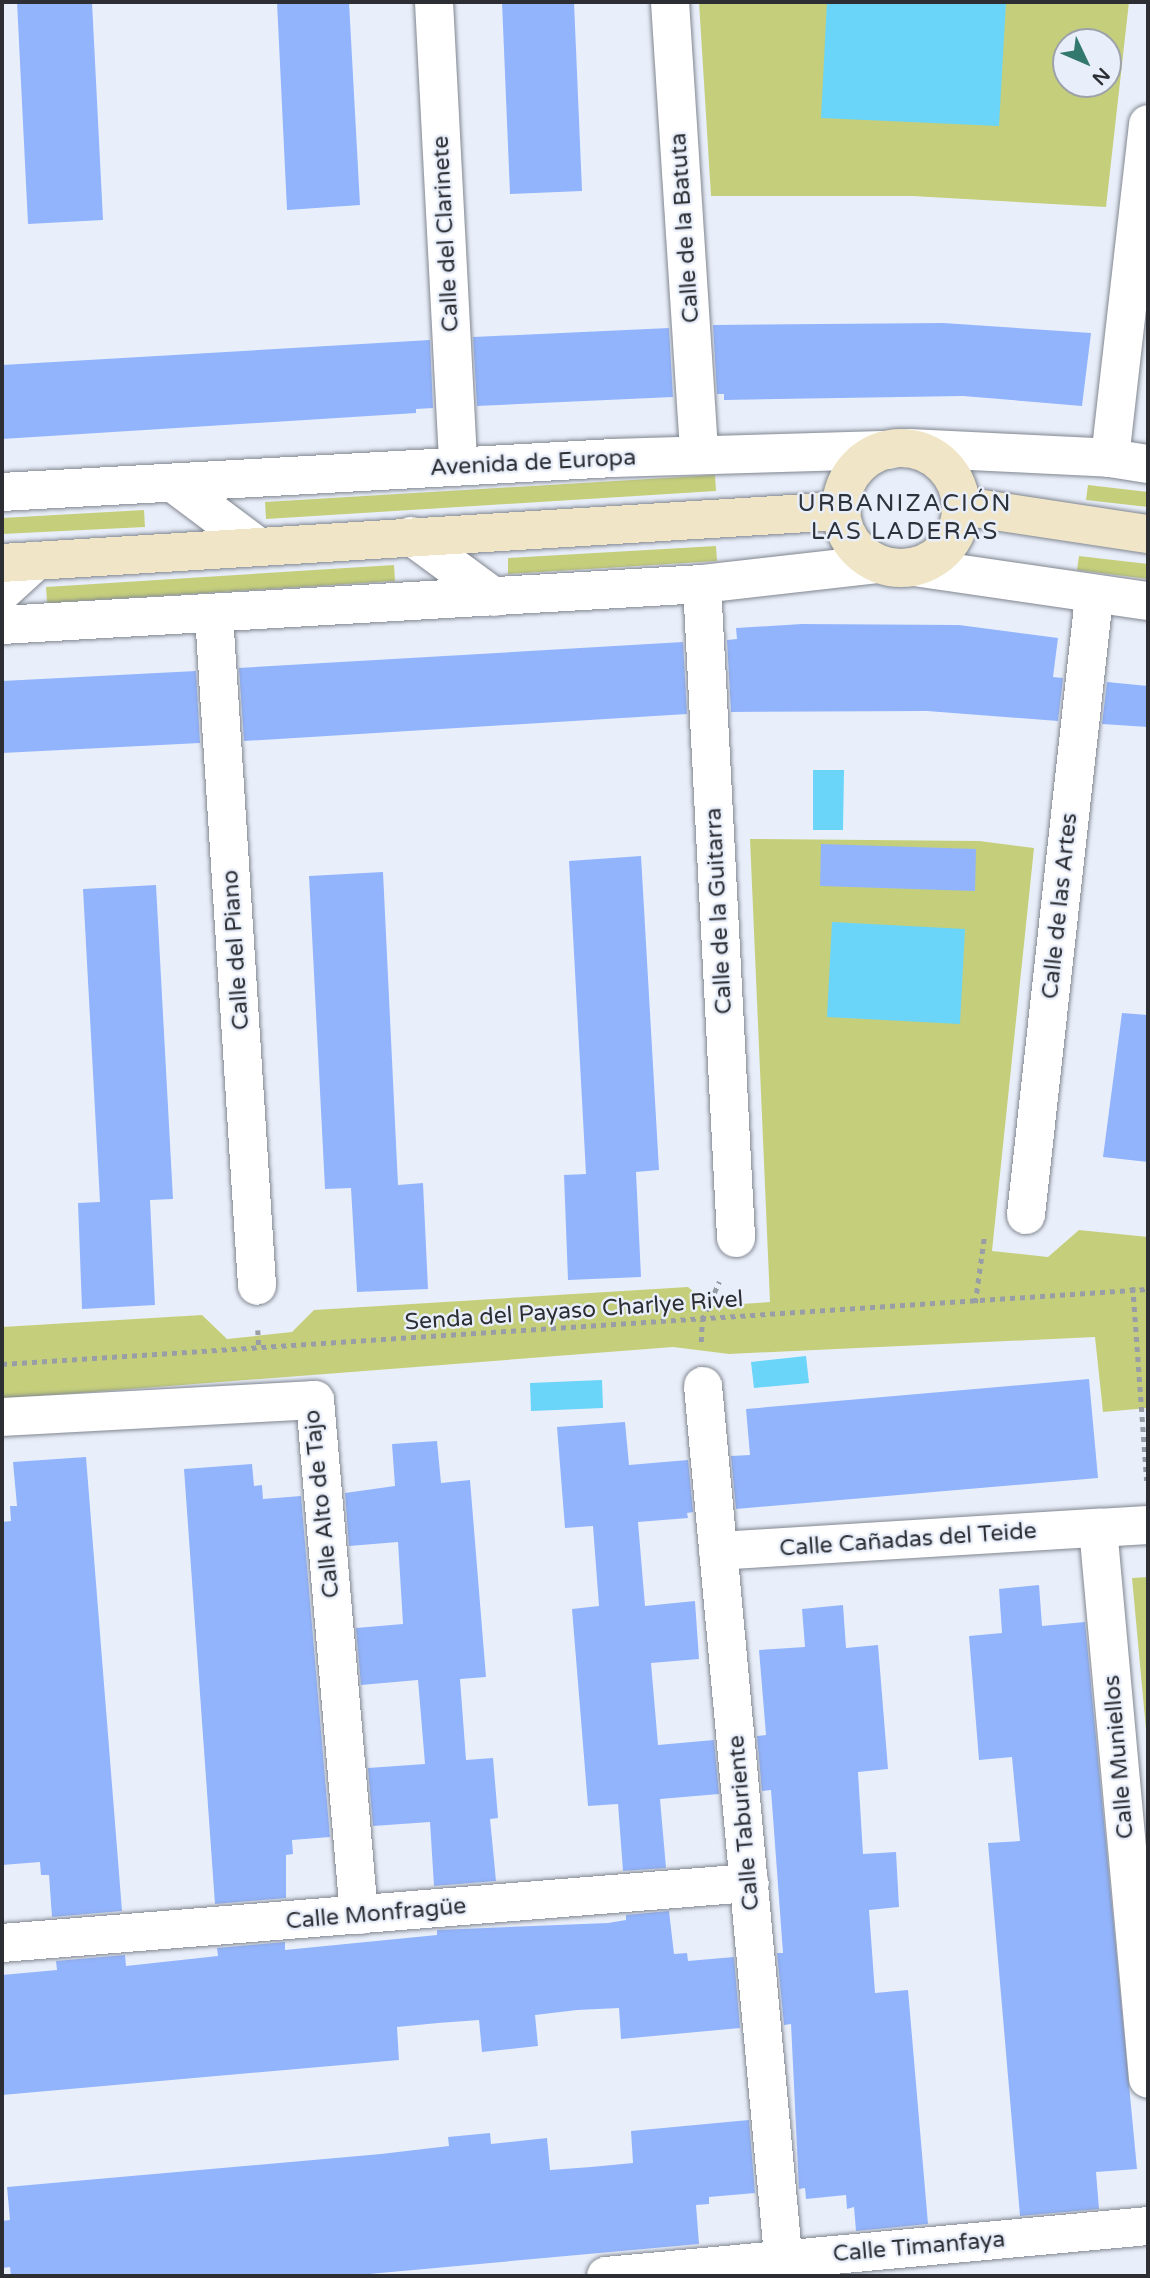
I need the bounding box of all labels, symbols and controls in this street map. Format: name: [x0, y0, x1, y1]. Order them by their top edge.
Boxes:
north arrow: [1052, 28, 1122, 98]
text: N: [1087, 63, 1114, 89]
street label: Calle de la Batuta: [665, 132, 705, 324]
street label: Calle del Clarinete: [427, 135, 465, 333]
street label: Avenida de Europa: [429, 444, 637, 482]
district label: URBANIZACIÓN LAS LADERAS: [799, 490, 1011, 546]
street label: Calle de la Guitarra: [700, 807, 738, 1015]
street label: Calle de las Artes: [1036, 812, 1084, 1000]
street label: Calle del Piano: [217, 869, 255, 1031]
street label: Senda del Payaso Charlye Rivel: [404, 1285, 744, 1337]
street label: Calle Alto de Tajo: [298, 1409, 346, 1599]
street label: Calle Cañadas del Teide: [778, 1517, 1038, 1563]
street label: Calle Muniellos: [1098, 1674, 1140, 1840]
street label: Calle Taburiente: [723, 1734, 765, 1912]
street label: Calle Monfragüe: [285, 1892, 467, 1936]
street label: Calle Timanfaya: [832, 2226, 1006, 2268]

